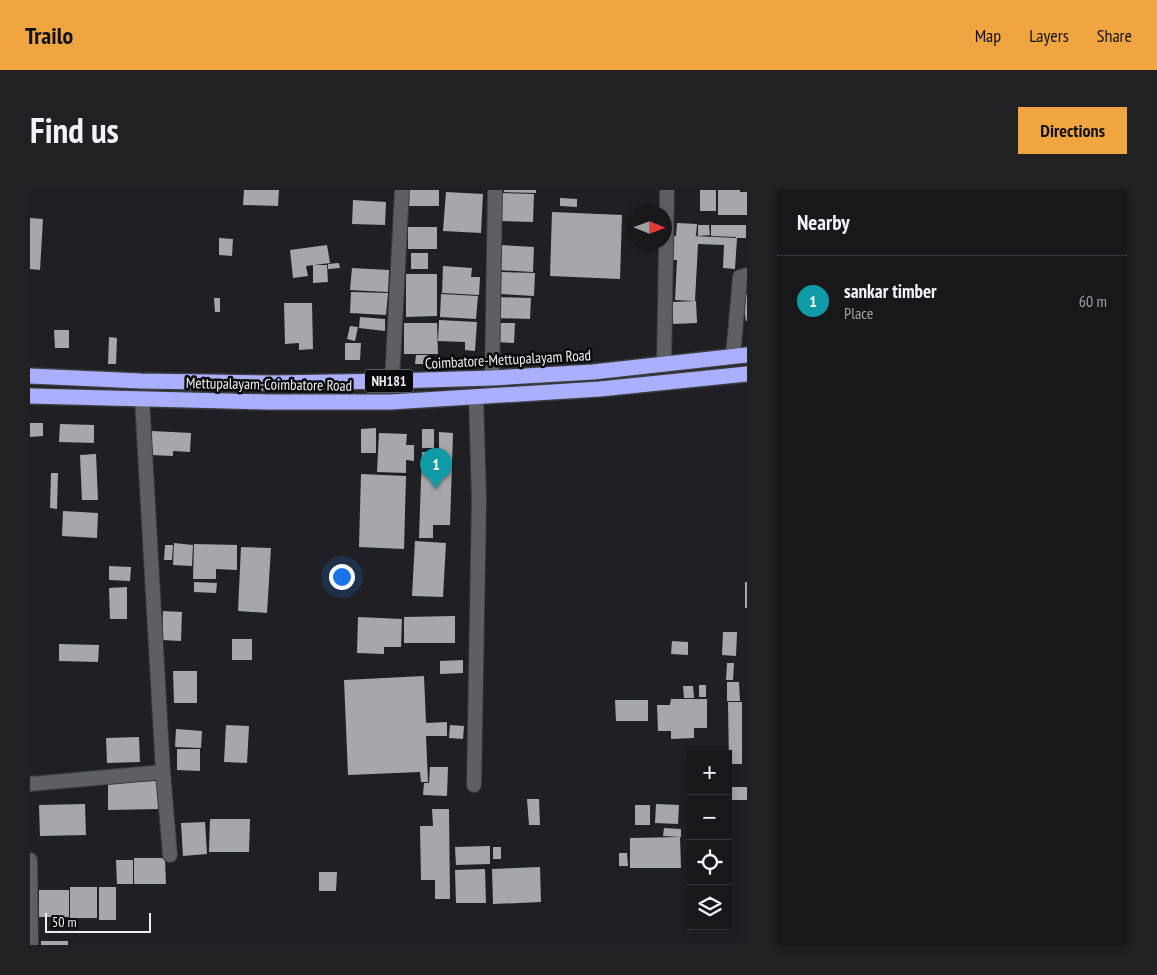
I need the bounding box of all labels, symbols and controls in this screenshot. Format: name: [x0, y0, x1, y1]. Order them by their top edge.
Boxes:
text: Trailo: [25, 20, 73, 51]
text: Map: [975, 24, 1001, 47]
text: Layers: [1029, 24, 1069, 47]
text: Share: [1097, 24, 1132, 47]
text: Find us: [30, 107, 119, 153]
button: Directions: [1018, 107, 1127, 154]
north arrow: [627, 205, 672, 250]
text: Nearby: [797, 209, 850, 236]
text: sankar timber: [844, 279, 937, 303]
text: 1: [809, 291, 817, 311]
text: 60 m: [1079, 291, 1107, 311]
text: Place: [844, 303, 873, 323]
street label: Coimbatore-Mettupalayam Road: [424, 345, 592, 373]
road number: NH181: [365, 370, 413, 392]
street label: Mettupalayam-Coimbatore Road: [186, 373, 352, 395]
pin: 1: [420, 448, 452, 489]
your location: [329, 564, 355, 590]
map controls: [687, 750, 732, 930]
button: +: [687, 750, 732, 795]
button: −: [687, 795, 732, 840]
button: locate: [687, 840, 732, 885]
button: layers: [687, 885, 732, 930]
scale bar: [45, 910, 151, 933]
text: 50 m: [52, 913, 77, 931]

